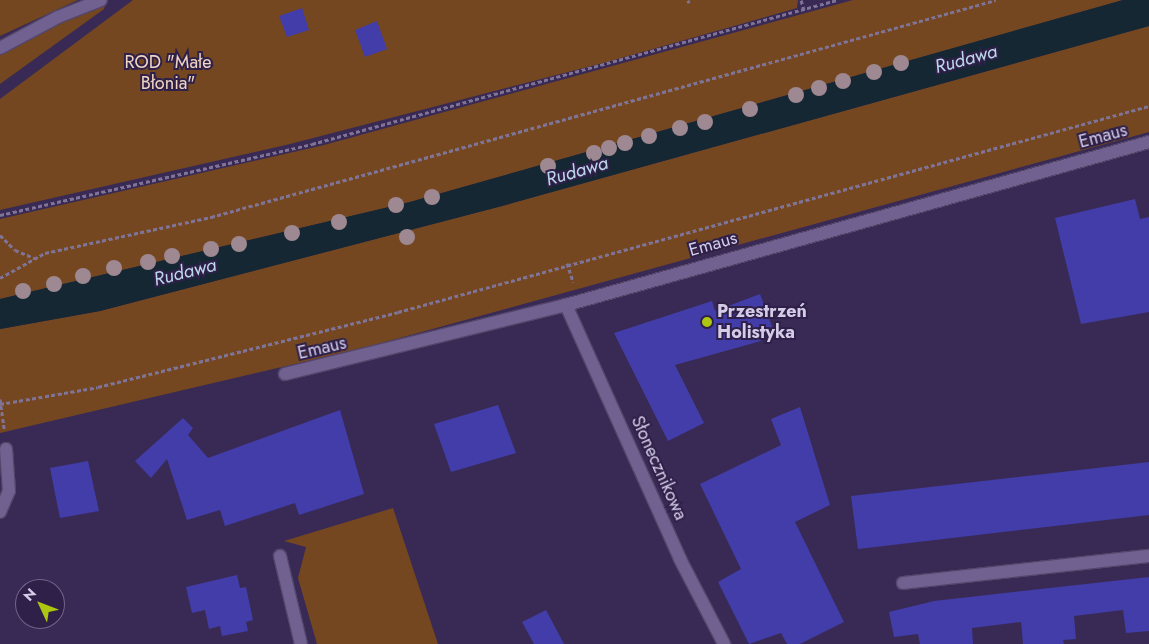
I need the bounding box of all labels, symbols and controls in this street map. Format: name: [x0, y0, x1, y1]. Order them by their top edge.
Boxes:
water label: Rudawa: [932, 40, 1000, 78]
park label: ROD "Małe Błonia": [125, 52, 211, 94]
street label: Emaus: [1076, 119, 1130, 153]
water label: Rudawa: [543, 151, 611, 191]
street label: Emaus: [686, 227, 740, 261]
water label: Rudawa: [151, 253, 219, 291]
place label: Przestrzeń Holistyka: [717, 301, 807, 344]
marker: Przestrzeń Holistyka: [701, 316, 713, 328]
street label: Emaus: [296, 332, 348, 364]
street label: Słonecznikowa: [626, 413, 692, 523]
north arrow: [15, 579, 65, 629]
text: N: [19, 584, 41, 605]

